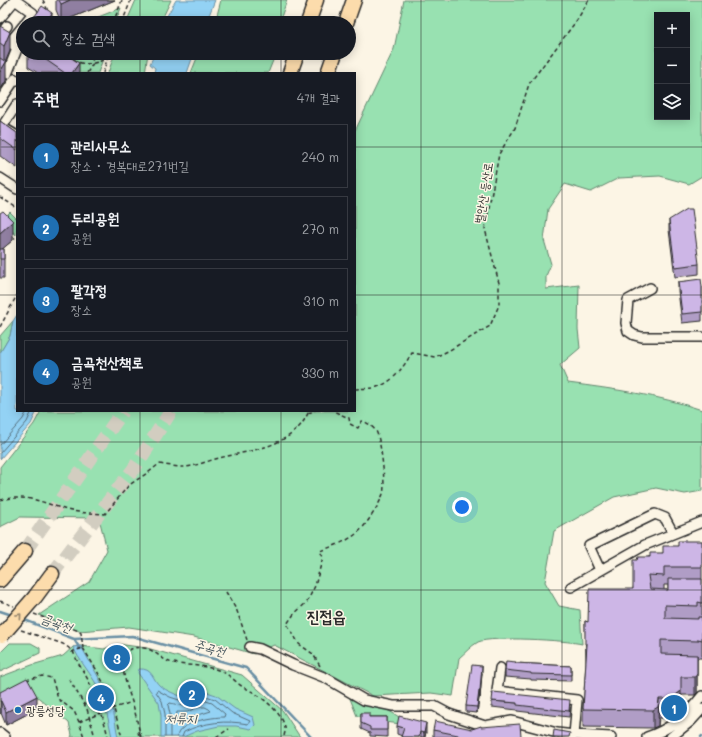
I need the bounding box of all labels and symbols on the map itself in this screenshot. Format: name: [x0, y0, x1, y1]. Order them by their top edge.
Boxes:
street label: 벌안산 등산로: [470, 161, 496, 225]
your location: [452, 497, 472, 517]
district label: 진접읍: [307, 605, 345, 626]
water label: 금곡천: [39, 608, 76, 636]
one-way arrow: [14, 613, 21, 620]
water label: 주곡천: [193, 635, 229, 660]
pin: 3: [104, 643, 130, 673]
pin: 2: [179, 679, 205, 709]
pin: 4: [88, 683, 114, 713]
pin: 1: [661, 693, 687, 723]
place label: 광릉성당: [26, 702, 65, 718]
marker: 광릉성당: [13, 705, 23, 715]
water label: 저류지: [165, 709, 198, 726]

